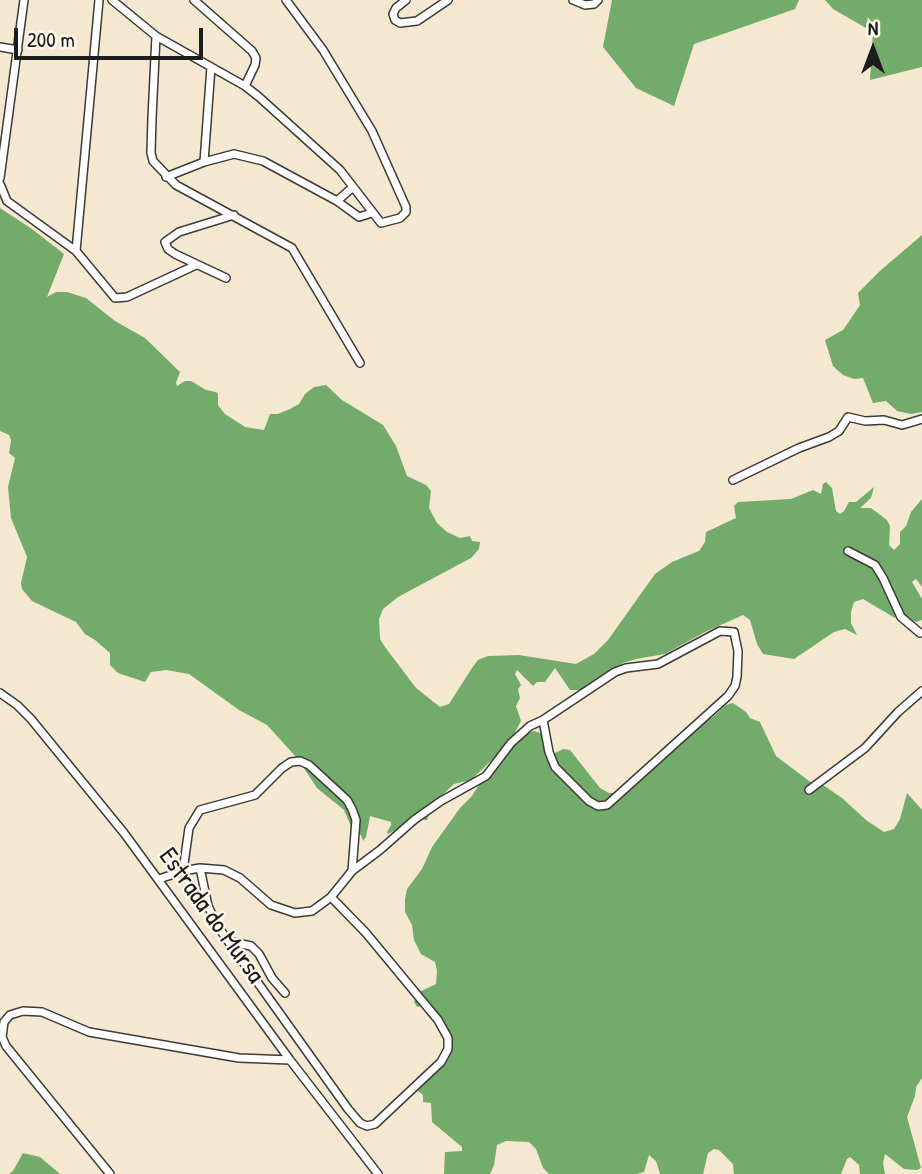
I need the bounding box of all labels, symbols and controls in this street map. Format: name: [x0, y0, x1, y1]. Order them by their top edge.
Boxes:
scale bar: [18, 14, 206, 58]
north arrow: [838, 14, 908, 84]
text: N: [868, 15, 878, 41]
text: 200 m: [27, 25, 75, 54]
street label: Estrada do Mursa: [151, 842, 271, 990]

